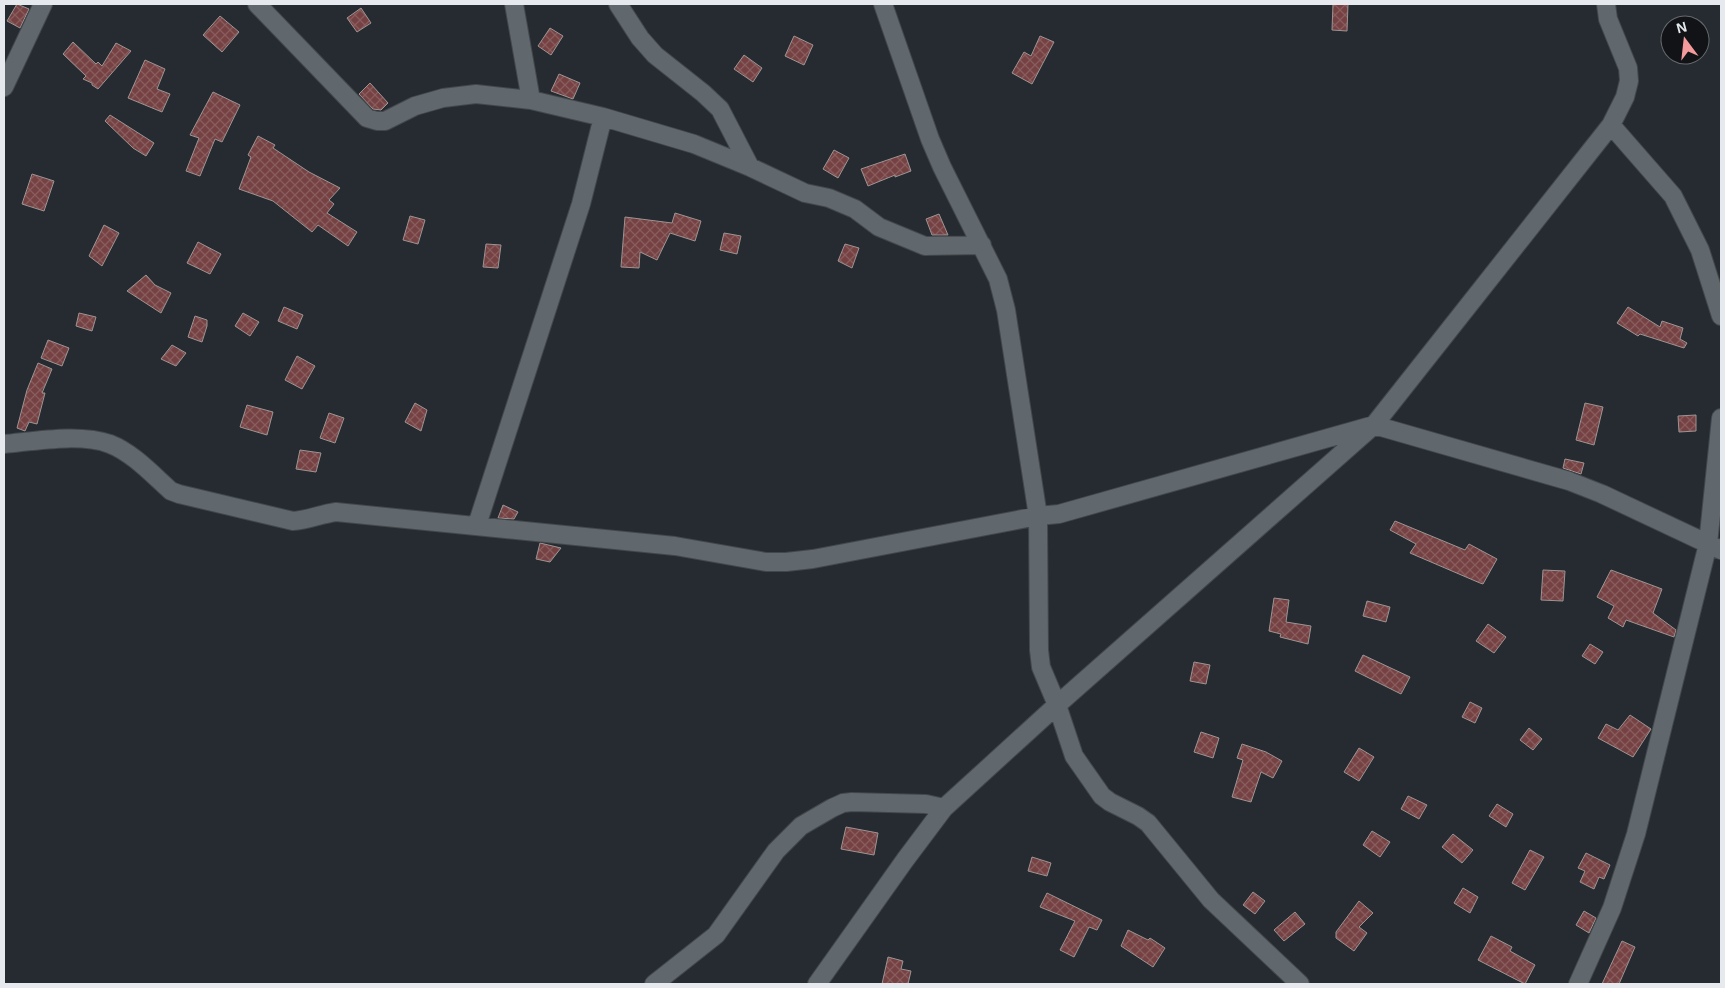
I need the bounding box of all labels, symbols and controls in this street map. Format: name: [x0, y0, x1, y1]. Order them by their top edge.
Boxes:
north arrow: [1660, 15, 1710, 65]
text: N: [1675, 18, 1689, 36]

